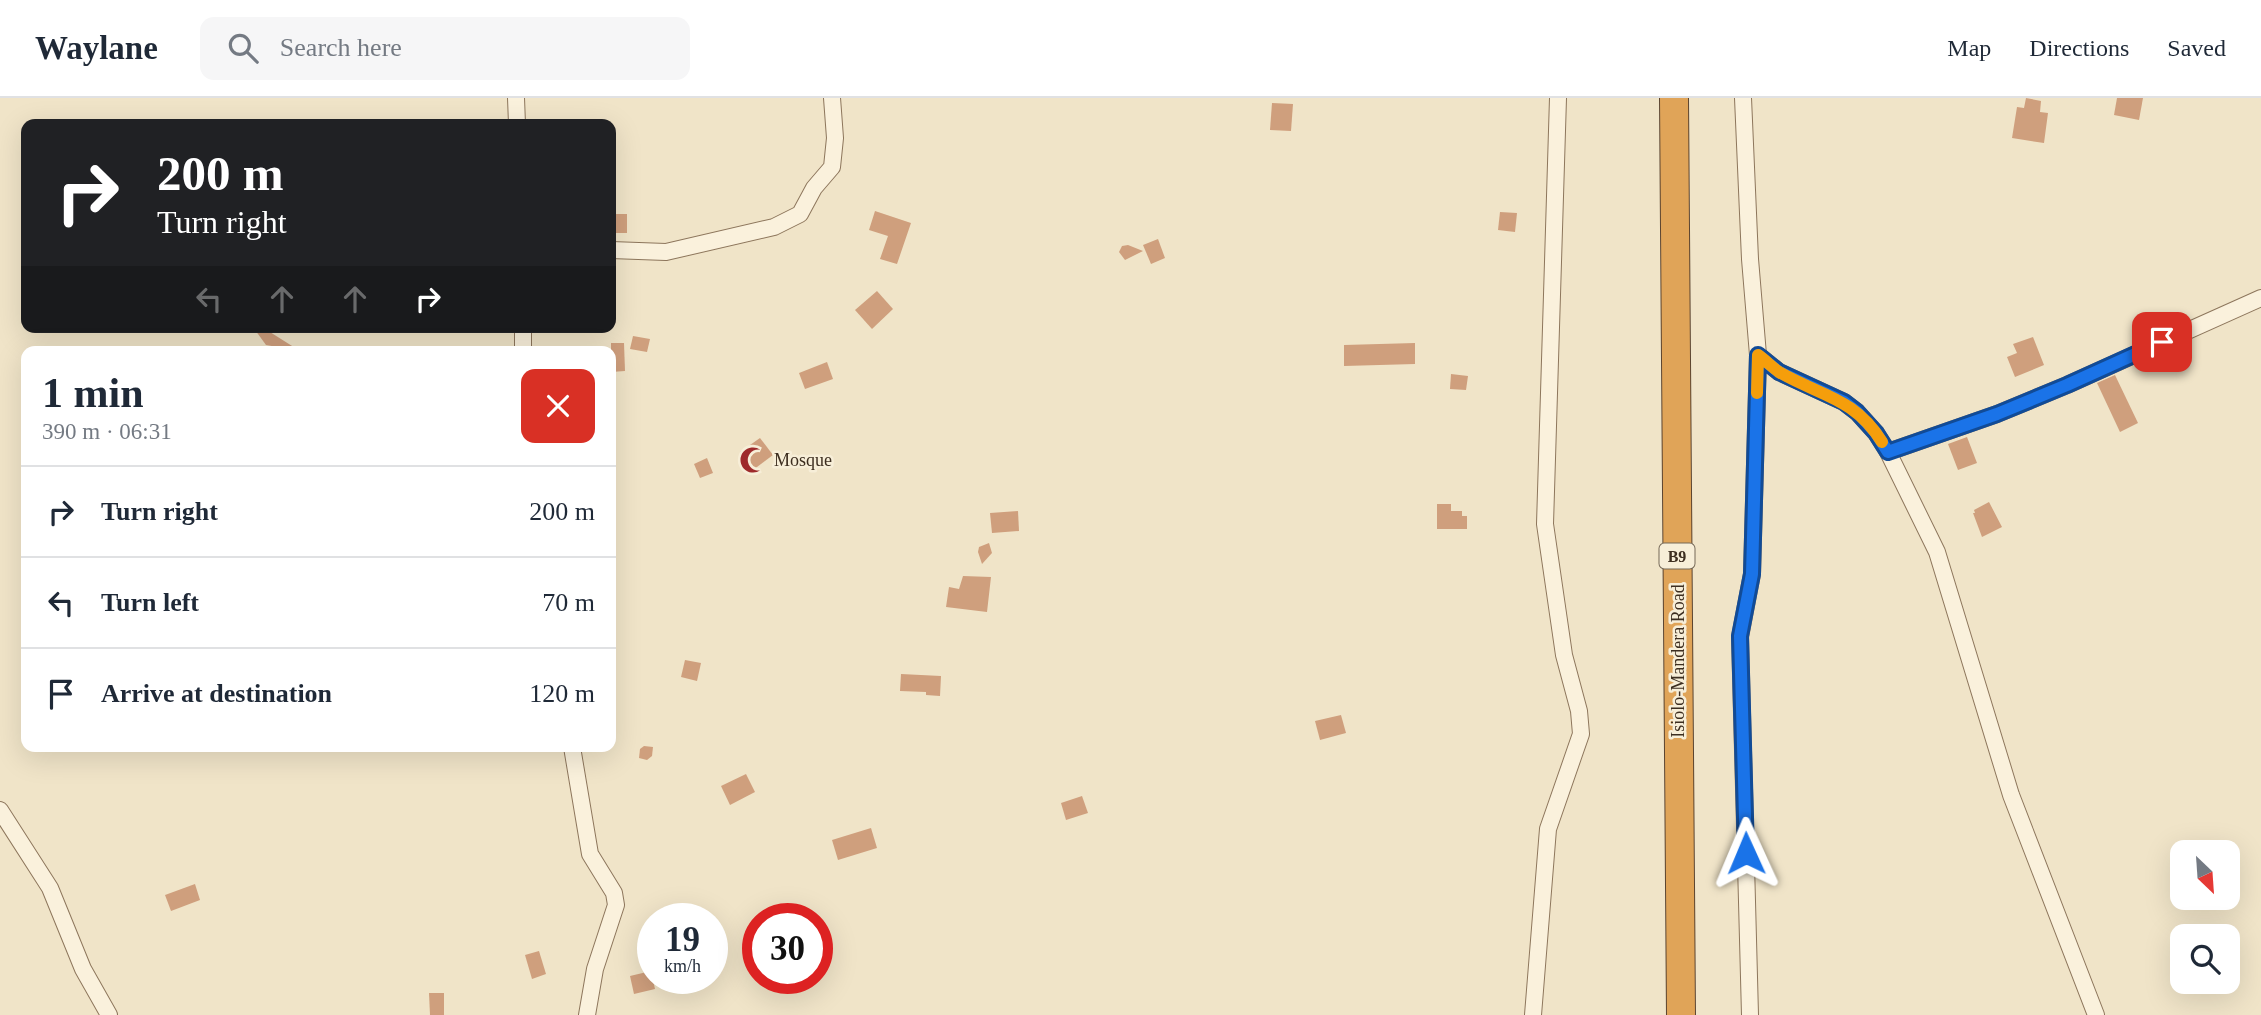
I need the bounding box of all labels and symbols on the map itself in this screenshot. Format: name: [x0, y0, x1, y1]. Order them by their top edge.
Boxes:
pin: [2132, 312, 2192, 372]
mosque icon: Mosque: [738, 445, 768, 475]
place label: Mosque: [774, 450, 832, 470]
road number: B9: [1660, 544, 1694, 569]
street label: Isiolo-Mandera Road: [1668, 584, 1688, 738]
position arrow: [1709, 816, 1783, 890]
north arrow: [2170, 840, 2240, 910]
speed limit sign: 30: [742, 903, 833, 994]

